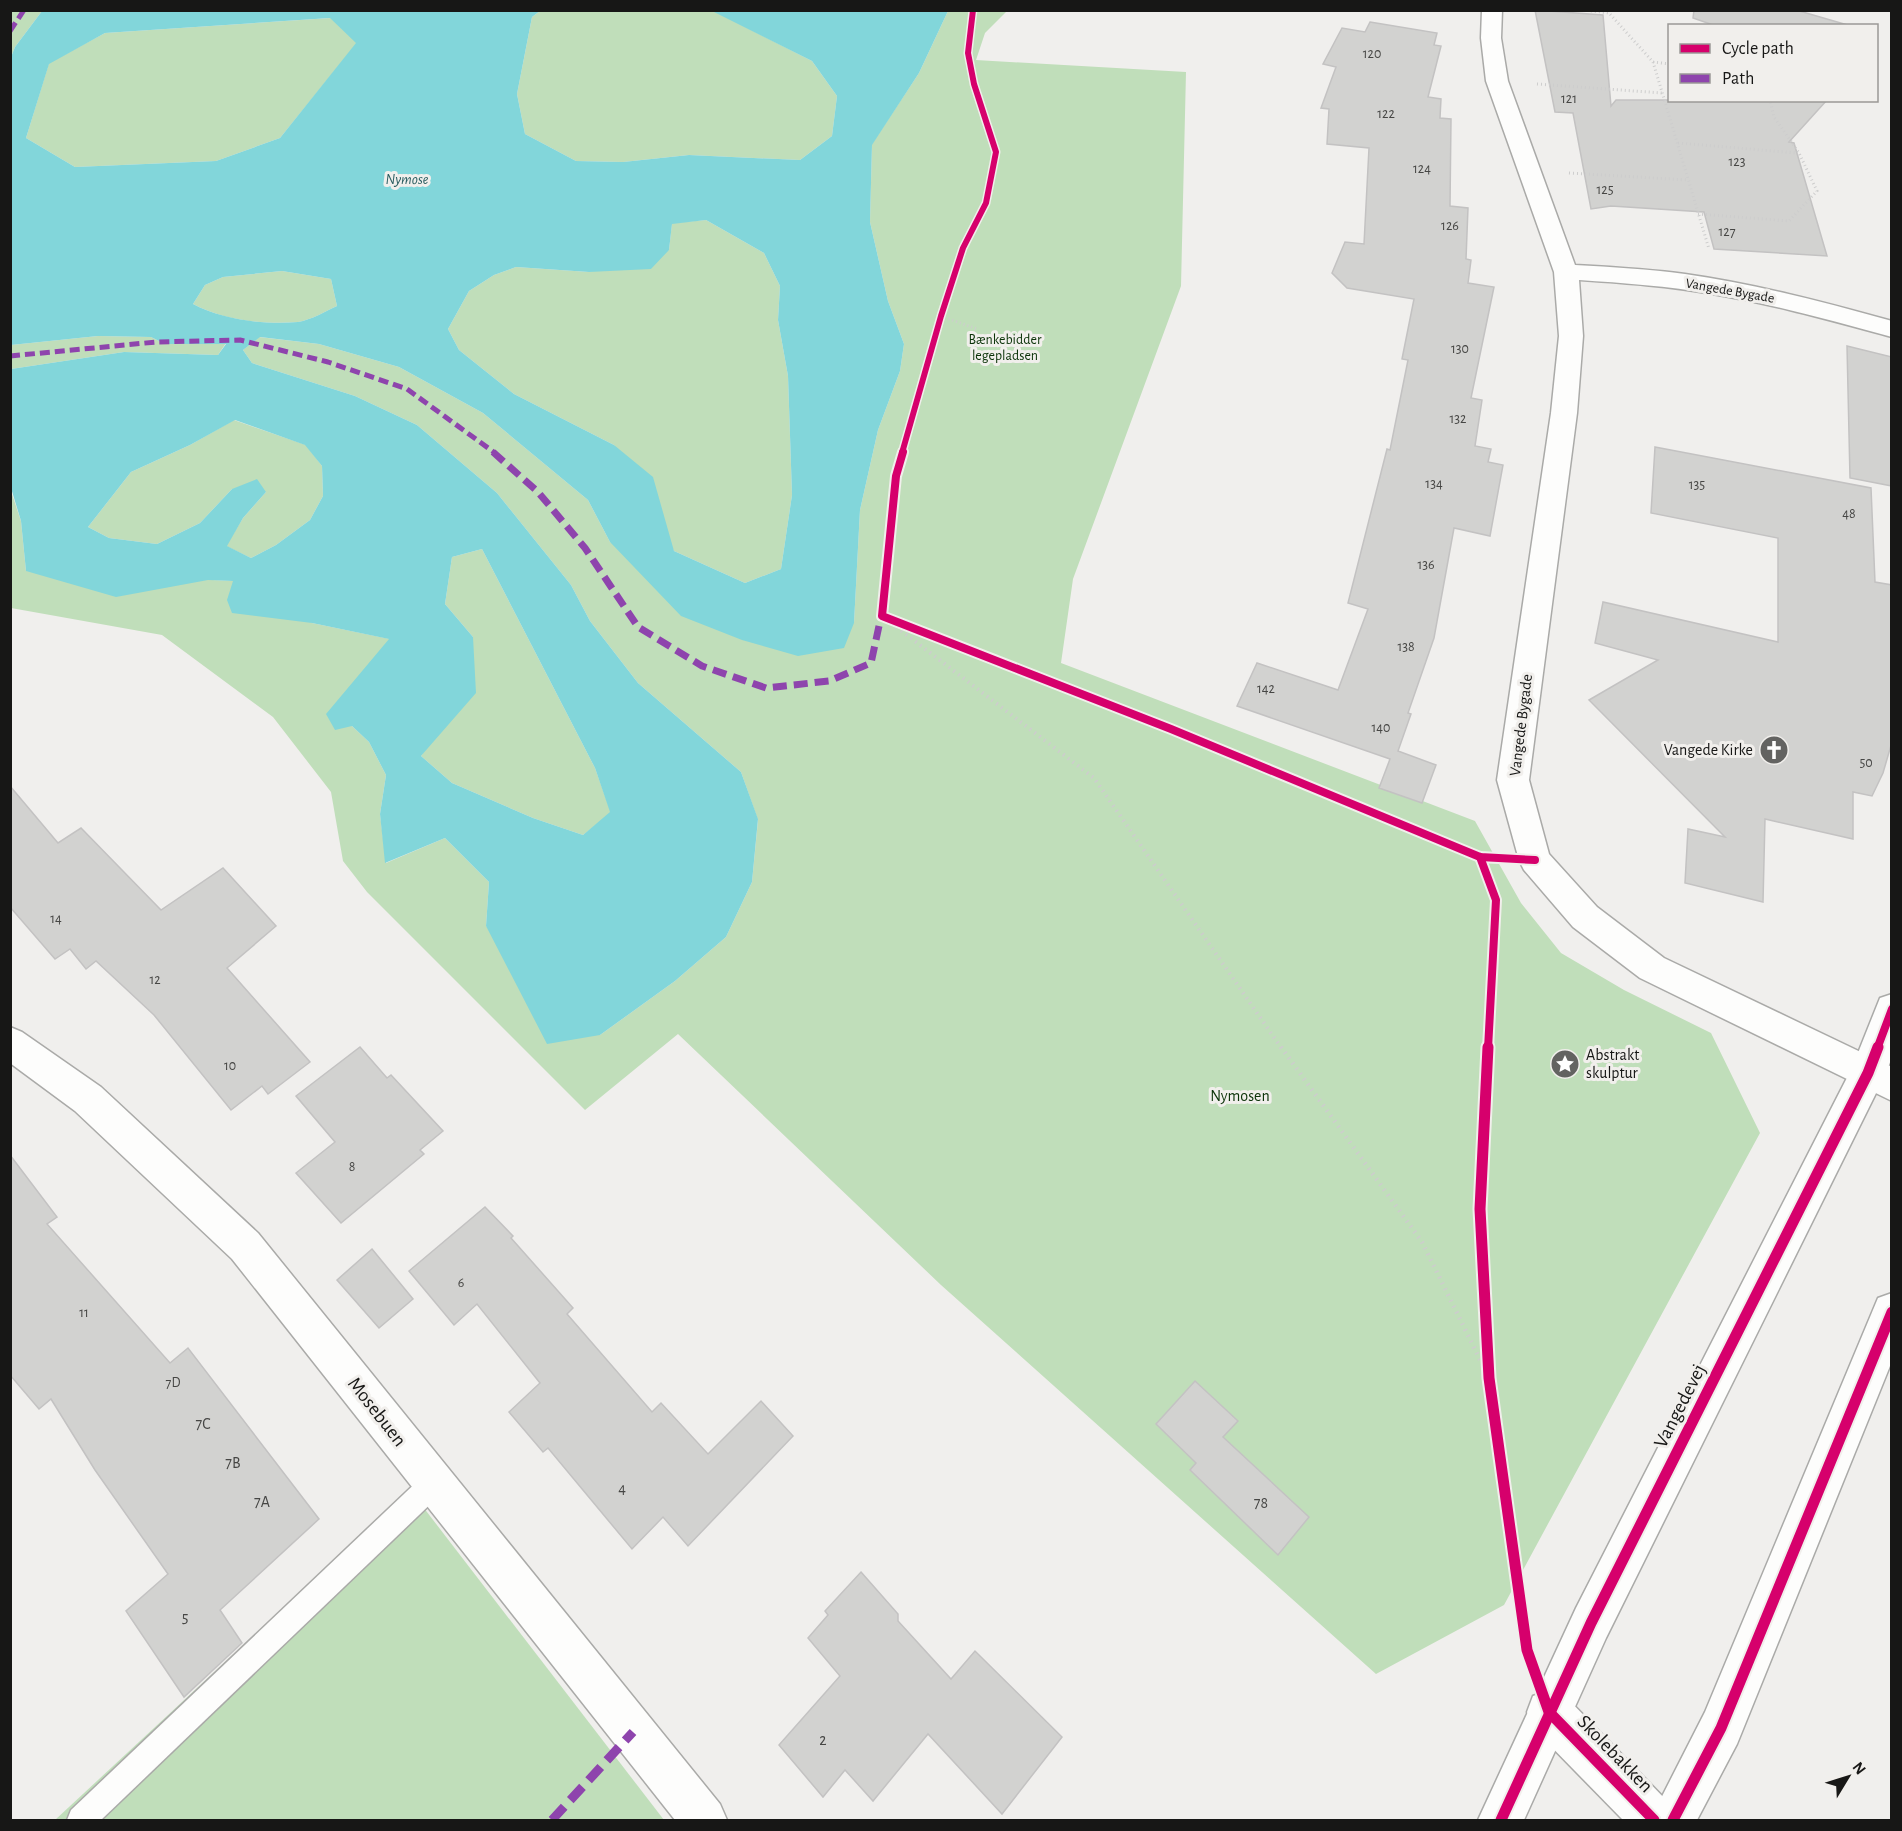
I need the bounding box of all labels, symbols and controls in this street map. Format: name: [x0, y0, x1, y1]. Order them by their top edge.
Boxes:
legend: [1668, 24, 1878, 102]
text: Cycle path: [1722, 40, 1794, 58]
house number: 120: [1363, 47, 1381, 61]
text: Path: [1722, 70, 1754, 88]
house number: 121: [1561, 92, 1577, 106]
house number: 122: [1377, 107, 1395, 121]
house number: 123: [1729, 155, 1746, 169]
house number: 124: [1413, 162, 1431, 176]
water label: Nymose: [386, 172, 429, 187]
house number: 125: [1596, 183, 1614, 197]
house number: 126: [1441, 219, 1459, 233]
house number: 127: [1718, 225, 1736, 239]
street label: Vangede Bygade: [1684, 276, 1776, 306]
park label: Bænkebidder legepladsen: [969, 333, 1042, 363]
house number: 130: [1451, 342, 1469, 356]
house number: 132: [1450, 412, 1466, 426]
house number: 134: [1425, 477, 1443, 491]
house number: 135: [1689, 478, 1705, 492]
house number: 48: [1842, 507, 1856, 521]
house number: 136: [1417, 558, 1435, 572]
house number: 138: [1397, 640, 1415, 654]
street label: Vangede Bygade: [1507, 673, 1536, 777]
house number: 142: [1257, 682, 1275, 696]
house number: 140: [1372, 721, 1390, 735]
church icon: Vangede Kirke: [1758, 734, 1790, 766]
place label: Vangede Kirke: [1664, 742, 1753, 758]
house number: 50: [1859, 756, 1873, 770]
house number: 14: [50, 912, 62, 926]
house number: 12: [149, 973, 161, 987]
place label: Abstrakt skulptur: [1586, 1047, 1639, 1081]
place icon: Abstrakt skulptur: [1549, 1048, 1581, 1080]
house number: 10: [224, 1059, 236, 1073]
park label: Nymosen: [1210, 1088, 1270, 1105]
house number: 8: [349, 1160, 355, 1174]
house number: 6: [458, 1276, 464, 1290]
house number: 11: [79, 1306, 89, 1320]
street label: Vangedevej: [1650, 1361, 1710, 1451]
street label: Mosebuen: [344, 1374, 410, 1450]
house number: 7D: [166, 1376, 180, 1390]
house number: 7C: [196, 1416, 211, 1432]
house number: 7B: [225, 1455, 241, 1471]
house number: 4: [618, 1480, 626, 1496]
house number: 7A: [254, 1494, 270, 1510]
house number: 78: [1254, 1495, 1268, 1511]
house number: 5: [182, 1609, 188, 1625]
street label: Skolebakken: [1573, 1711, 1657, 1797]
house number: 2: [819, 1732, 827, 1748]
north arrow: [1818, 1747, 1878, 1807]
text: N: [1849, 1759, 1869, 1778]

